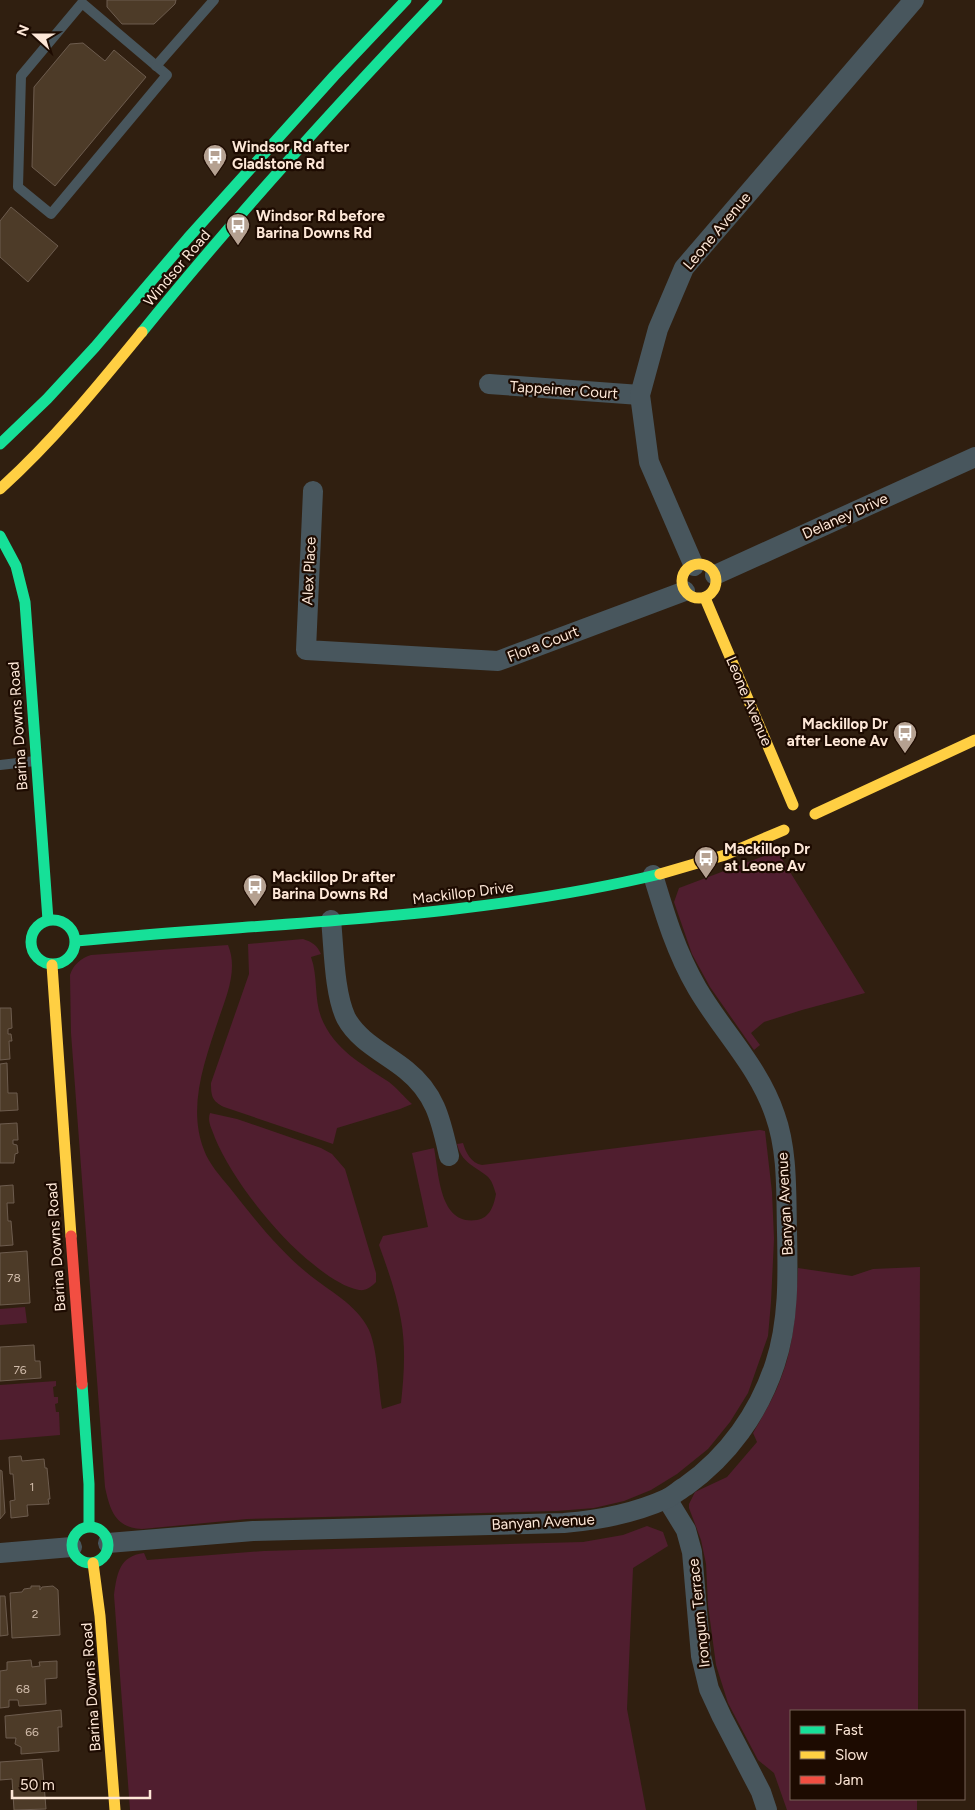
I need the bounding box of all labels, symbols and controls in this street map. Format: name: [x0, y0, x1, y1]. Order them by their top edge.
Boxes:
north arrow: [10, 10, 60, 60]
text: N: [13, 22, 33, 39]
place label: Windsor Rd after Gladstone Rd: [232, 138, 349, 173]
bus stop icon: Windsor Rd after Gladstone Rd: [202, 143, 228, 177]
street label: Leone Avenue: [679, 189, 755, 273]
place label: Windsor Rd before Barina Downs Rd: [256, 207, 386, 242]
bus stop icon: Windsor Rd before Barina Downs Rd: [225, 212, 251, 246]
street label: Windsor Road: [140, 226, 214, 310]
street label: Tappeiner Court: [509, 377, 619, 403]
street label: Delaney Drive: [799, 489, 891, 543]
street label: Alex Place: [298, 536, 320, 606]
street label: Flora Court: [505, 622, 582, 666]
street label: Leone Avenue: [722, 653, 776, 749]
street label: Barina Downs Road: [5, 661, 31, 791]
place label: Mackillop Dr after Leone Av: [787, 715, 889, 750]
bus stop icon: Mackillop Dr after Leone Av: [892, 720, 918, 754]
place label: Mackillop Dr at Leone Av: [724, 840, 810, 875]
bus stop icon: Mackillop Dr at Leone Av: [693, 845, 719, 879]
place label: Mackillop Dr after Barina Downs Rd: [272, 868, 396, 903]
bus stop icon: Mackillop Dr after Barina Downs Rd: [242, 873, 268, 907]
street label: Mackillop Drive: [411, 878, 515, 908]
street label: Banyan Avenue: [773, 1152, 797, 1256]
street label: Barina Downs Road: [43, 1182, 69, 1312]
house number: 78: [7, 1271, 21, 1285]
house number: 76: [13, 1363, 27, 1377]
house number: 1: [30, 1480, 34, 1494]
street label: Banyan Avenue: [491, 1510, 595, 1534]
street label: Irongum Terrace: [684, 1558, 714, 1668]
house number: 2: [32, 1607, 38, 1621]
street label: Barina Downs Road: [78, 1622, 104, 1752]
house number: 68: [16, 1682, 30, 1696]
legend: [790, 1710, 965, 1800]
text: Fast: [835, 1721, 864, 1739]
house number: 66: [25, 1725, 39, 1739]
text: Slow: [835, 1746, 868, 1764]
scale bar: [12, 1768, 150, 1800]
text: Jam: [835, 1771, 863, 1789]
text: 50 m: [20, 1776, 55, 1794]

